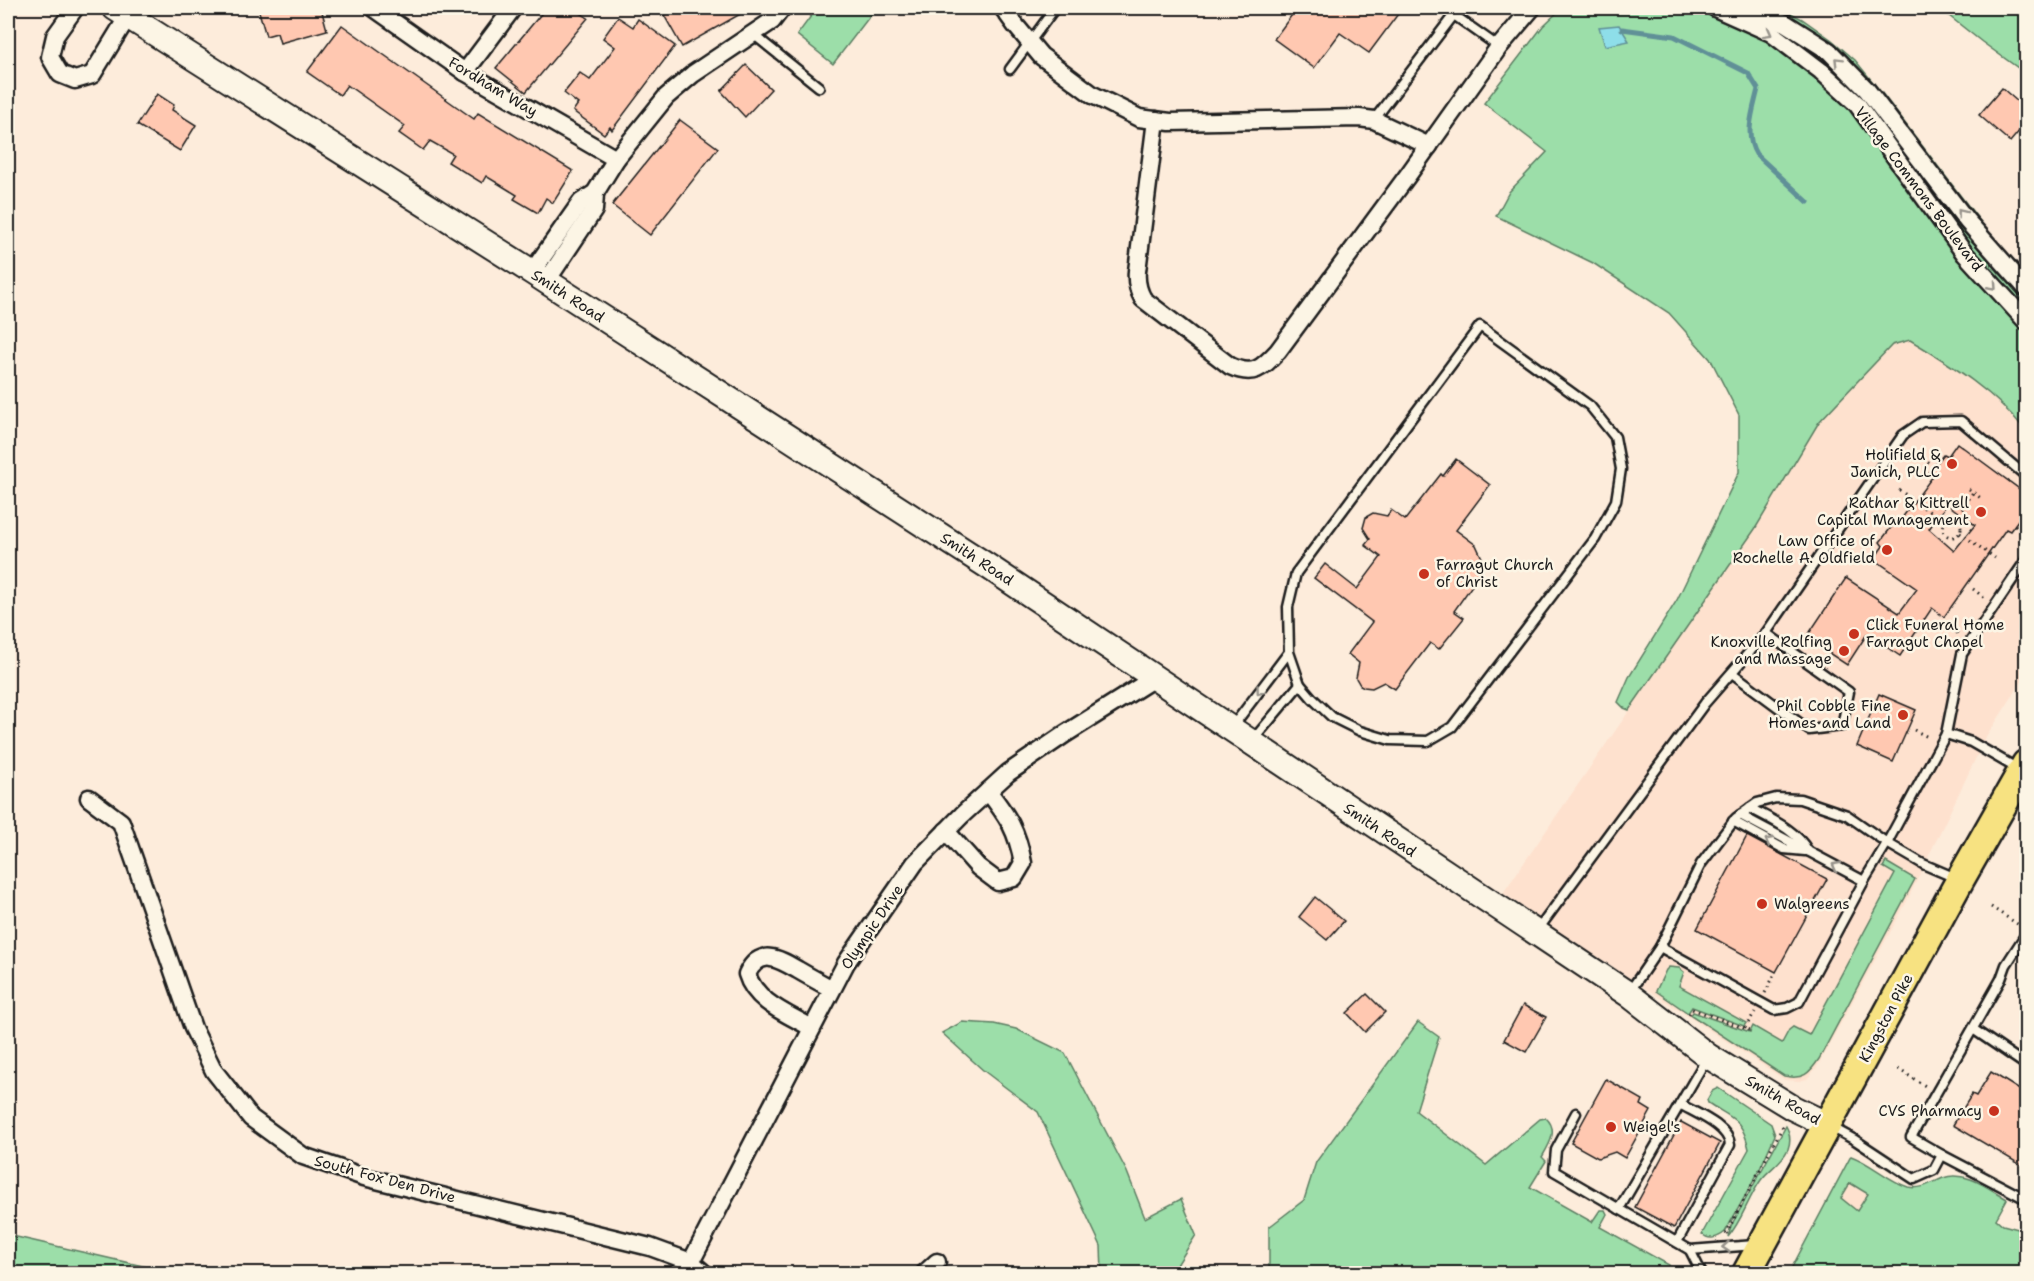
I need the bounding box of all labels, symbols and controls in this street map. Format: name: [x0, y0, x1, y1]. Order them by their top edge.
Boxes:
one-way arrow: [1762, 26, 1772, 37]
street label: Fordham Way: [445, 52, 541, 122]
one-way arrow: [1835, 58, 1846, 69]
street label: Village Commons Boulevard: [1850, 103, 1988, 276]
one-way arrow: [1957, 208, 1968, 219]
street label: Smith Road: [528, 265, 609, 327]
one-way arrow: [1986, 279, 1997, 290]
place label: Holifield & Janich, PLLC: [1850, 445, 1941, 482]
marker: Holifield & Janich, PLLC: [1945, 457, 1959, 471]
place label: Rathar & Kittrell Capital Management: [1817, 493, 1969, 530]
marker: Rathar & Kittrell Capital Management: [1974, 505, 1988, 519]
street label: Smith Road: [937, 528, 1018, 590]
place label: Law Office of Rochelle A. Oldfield: [1733, 531, 1876, 568]
marker: Law Office of Rochelle A. Oldfield: [1880, 543, 1894, 557]
place label: Farragut Church of Christ: [1436, 555, 1554, 592]
marker: Farragut Church of Christ: [1417, 567, 1431, 581]
place label: Click Funeral Home Farragut Chapel: [1866, 615, 2005, 652]
marker: Click Funeral Home Farragut Chapel: [1847, 627, 1861, 641]
place label: Knoxville Rolfing and Massage: [1711, 632, 1832, 669]
marker: Knoxville Rolfing and Massage: [1837, 644, 1851, 658]
one-way arrow: [1256, 684, 1267, 695]
place label: Phil Cobble Fine Homes and Land: [1768, 696, 1891, 733]
marker: Phil Cobble Fine Homes and Land: [1896, 708, 1910, 722]
street label: Smith Road: [1340, 798, 1421, 862]
one-way arrow: [1765, 837, 1776, 848]
one-way arrow: [1832, 862, 1843, 873]
street label: Olympic Drive: [836, 881, 908, 973]
place label: Walgreens: [1774, 894, 1850, 914]
marker: Walgreens: [1755, 897, 1769, 911]
street label: Kingston Pike: [1854, 970, 1918, 1066]
street label: Smith Road: [1742, 1070, 1825, 1130]
place label: CVS Pharmacy: [1879, 1101, 1982, 1121]
marker: CVS Pharmacy: [1987, 1104, 2001, 1118]
place label: Weigel's: [1623, 1117, 1681, 1137]
marker: Weigel's: [1604, 1120, 1618, 1134]
street label: South Fox Den Drive: [312, 1151, 458, 1207]
one-way arrow: [1721, 1241, 1730, 1254]

